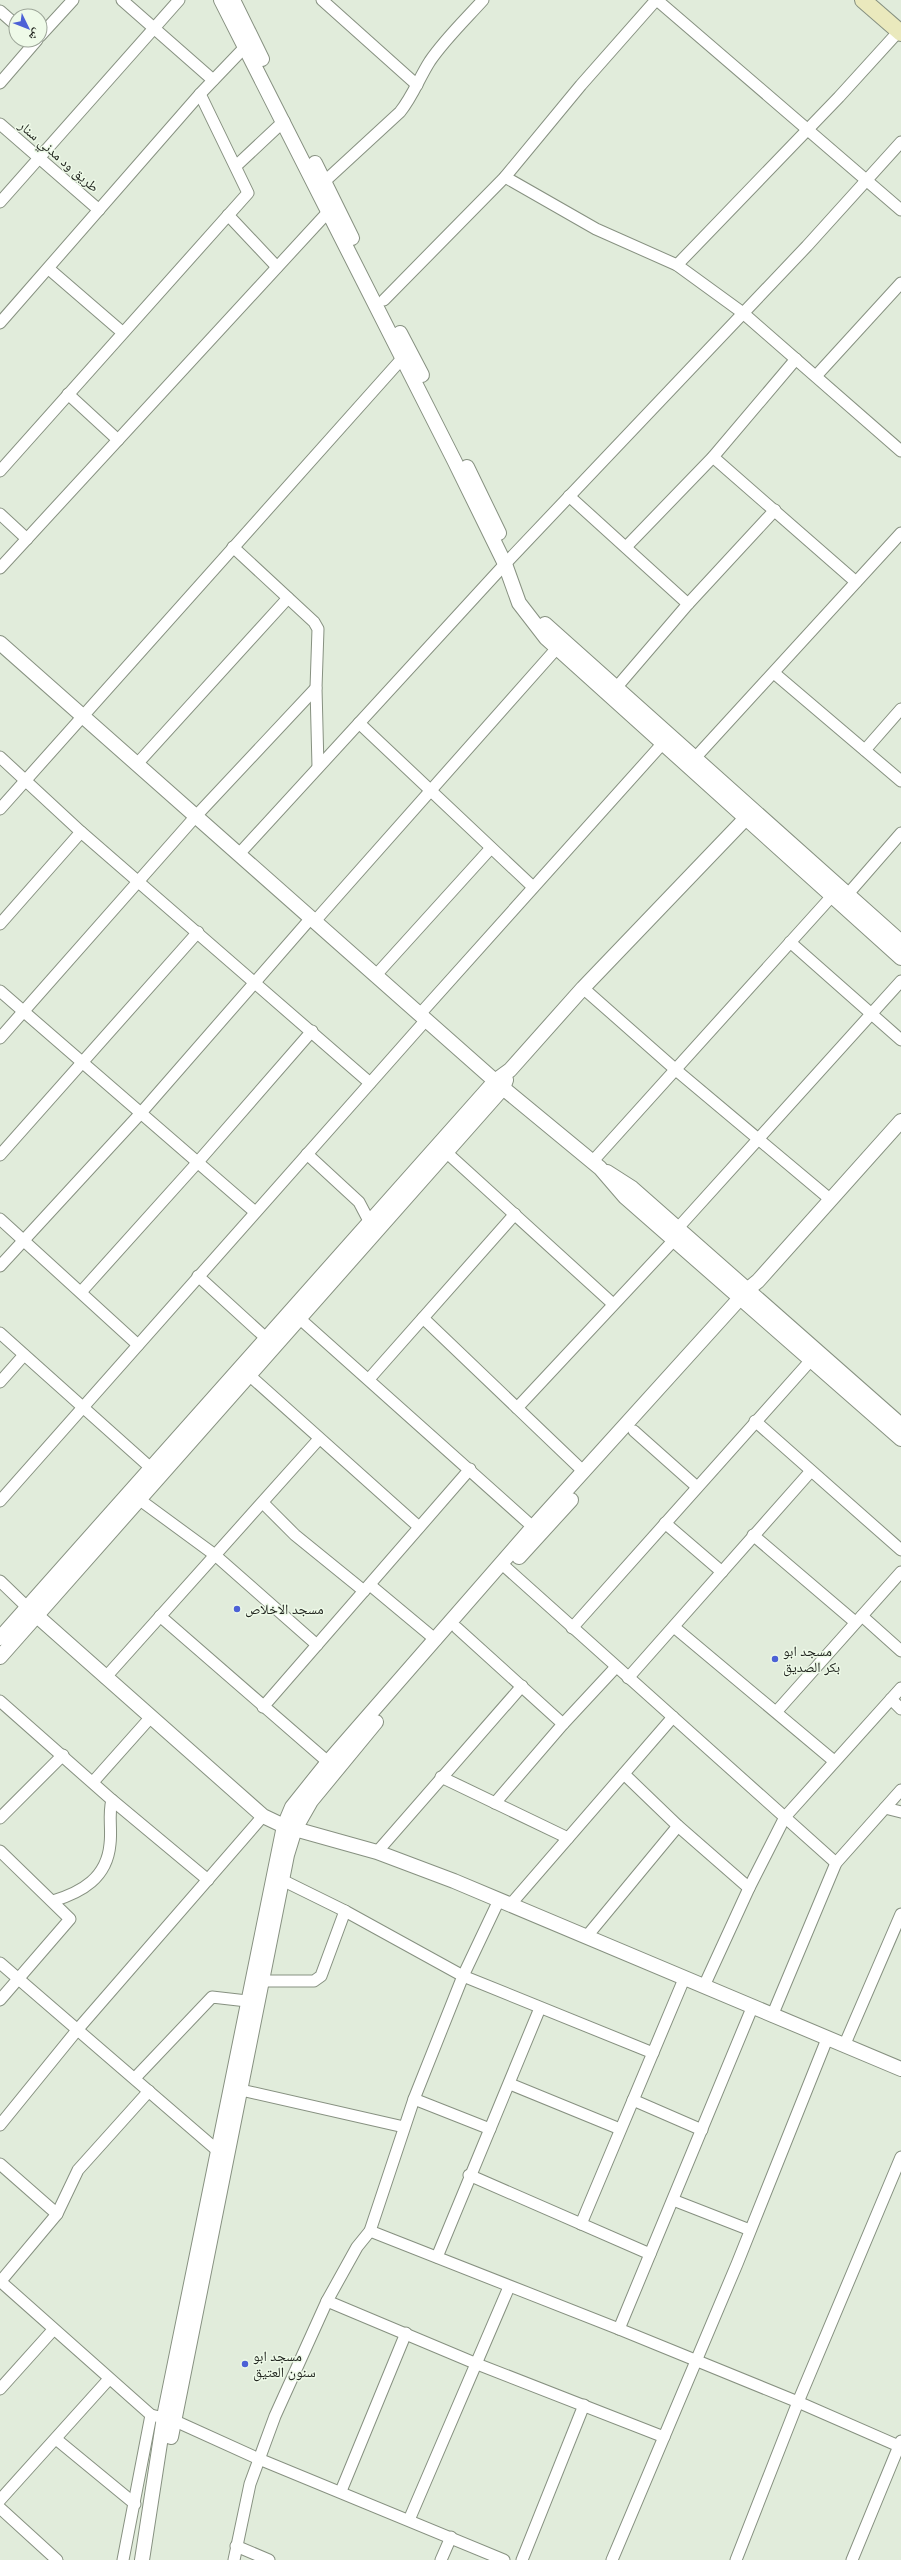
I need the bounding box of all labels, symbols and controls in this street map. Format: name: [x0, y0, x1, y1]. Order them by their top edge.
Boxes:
north arrow: [8, 8, 48, 48]
text: ش: [25, 25, 44, 44]
street label: طريق ود مدني سنار: [13, 116, 103, 198]
place label: مسجد الاخلاص: [245, 1600, 324, 1618]
marker: مسجد الاخلاص: [232, 1604, 242, 1614]
place label: مسجد ابو بكر الصديق: [783, 1642, 840, 1677]
marker: مسجد ابو بكر الصديق: [770, 1654, 780, 1664]
place label: مسجد ابو سنون العتيق: [253, 2347, 316, 2382]
marker: مسجد ابو سنون العتيق: [240, 2359, 250, 2369]

